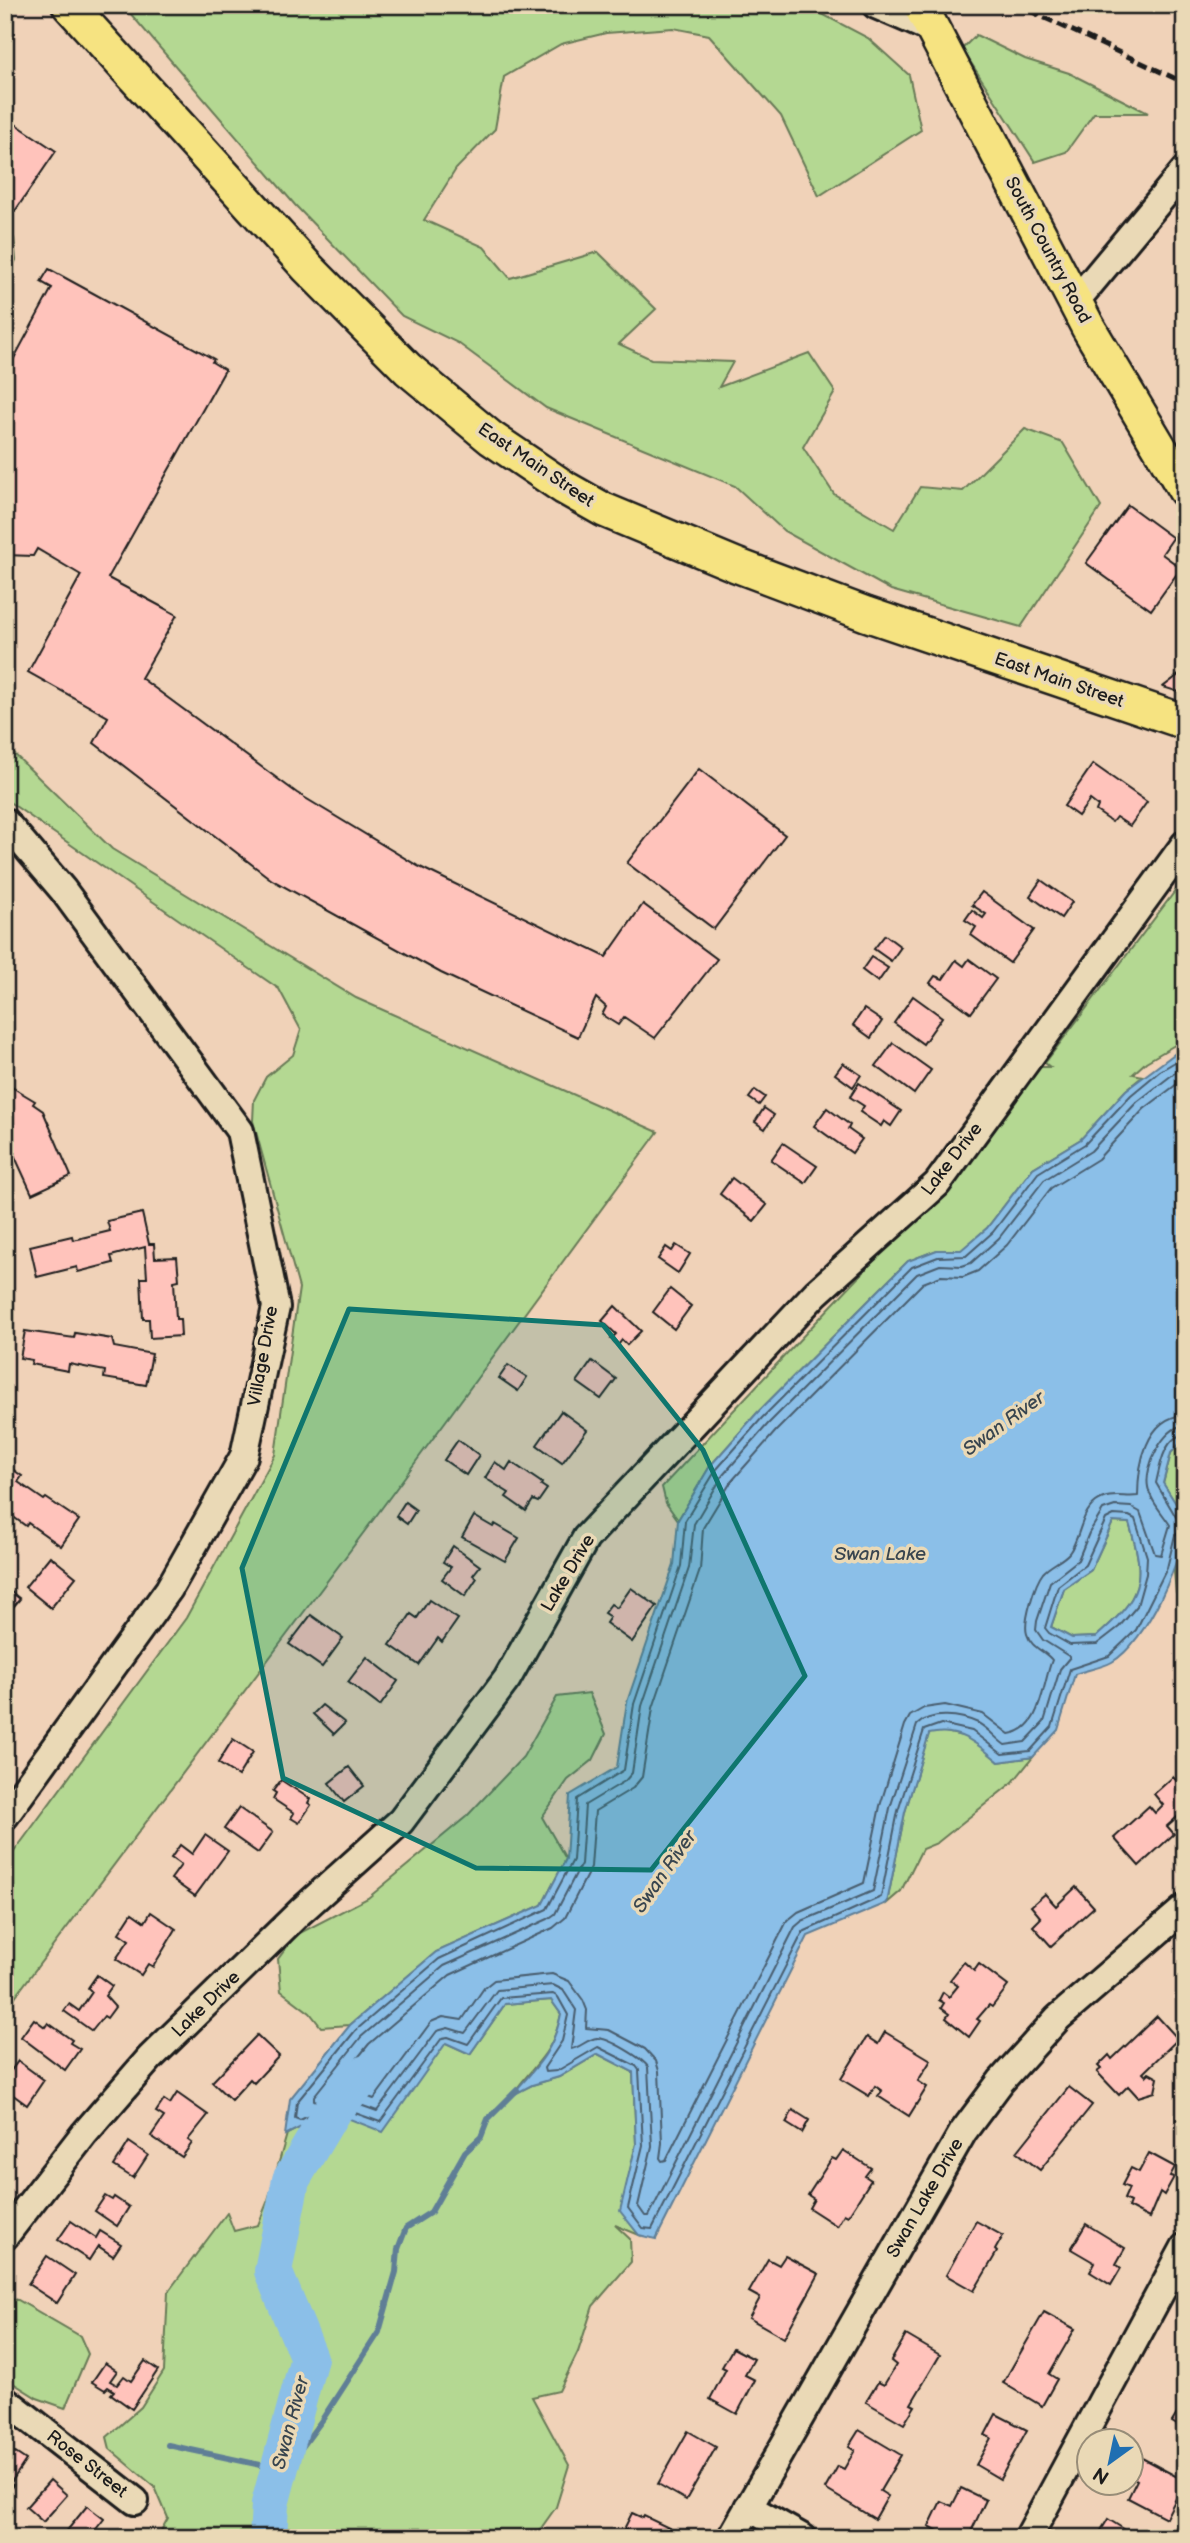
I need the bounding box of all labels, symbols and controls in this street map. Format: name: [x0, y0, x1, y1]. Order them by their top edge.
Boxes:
street label: South Country Road: [1001, 173, 1095, 327]
street label: East Main Street: [474, 418, 598, 512]
street label: East Main Street: [992, 648, 1127, 712]
street label: Lake Drive: [917, 1118, 987, 1199]
street label: Village Drive: [244, 1304, 282, 1408]
water label: Swan River: [959, 1386, 1050, 1461]
street label: Lake Drive: [537, 1530, 599, 1615]
water label: Swan Lake: [834, 1543, 926, 1566]
water label: Swan River: [628, 1825, 702, 1918]
street label: Lake Drive: [168, 1966, 245, 2042]
street label: Swan Lake Drive: [882, 2134, 968, 2261]
water label: Swan River: [268, 2373, 315, 2472]
street label: Rose Street: [42, 2426, 132, 2502]
north arrow: [1074, 2428, 1144, 2498]
text: N: [1089, 2461, 1114, 2489]

